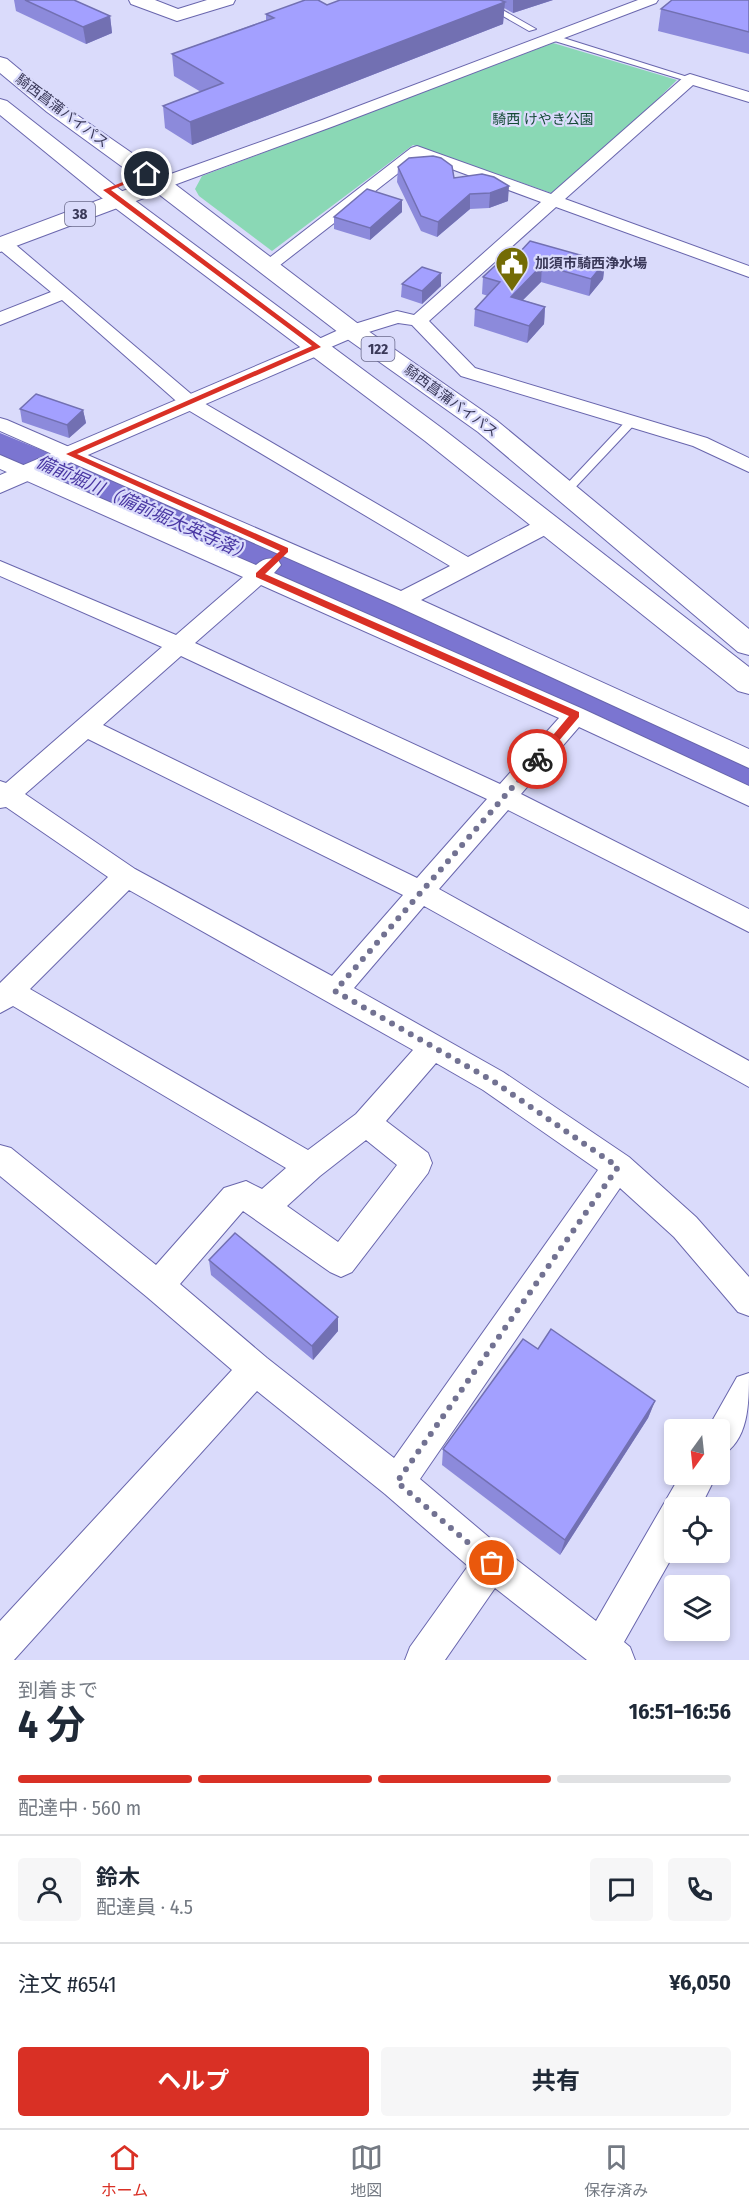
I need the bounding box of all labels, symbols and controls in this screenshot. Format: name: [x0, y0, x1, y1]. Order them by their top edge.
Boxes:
street label: 騎西菖蒲バイパス: [12, 71, 112, 151]
park label: 騎西 けやき公園: [492, 111, 594, 128]
pin: [121, 148, 172, 199]
icon: home: [130, 157, 163, 190]
road number: 38: [65, 202, 95, 226]
public building icon: 加須市騎西浄水場: [494, 245, 530, 292]
place label: 加須市騎西浄水場: [535, 255, 647, 272]
road number: 122: [362, 337, 394, 361]
street label: 騎西菖蒲バイパス: [401, 361, 501, 441]
water label: 備前堀川（備前堀大英寺落）: [33, 450, 255, 566]
courier: [507, 729, 567, 789]
icon: bike: [521, 743, 554, 776]
north arrow: [664, 1419, 730, 1485]
map controls: [664, 1419, 730, 1641]
button: locate: [664, 1497, 730, 1563]
pin: [466, 1537, 517, 1588]
icon: bag: [475, 1546, 508, 1579]
button: layers: [664, 1575, 730, 1641]
text: 到着まで: [18, 1678, 98, 1702]
text: 16:51–16:56: [629, 1698, 731, 1725]
text: 4 分: [18, 1702, 85, 1748]
text: 配達中 · 560 m: [18, 1796, 141, 1820]
button: person: [18, 1858, 81, 1921]
button: chat: [590, 1858, 653, 1921]
button: phone: [668, 1858, 731, 1921]
text: 鈴木: [96, 1864, 140, 1891]
text: 配達員 · 4.5: [96, 1895, 193, 1919]
text: ¥6,050: [669, 1969, 731, 1996]
text: 注文 #6541: [18, 1971, 117, 1998]
button: ヘルプ: [18, 2047, 369, 2116]
button: 共有: [381, 2047, 731, 2116]
tab: ホーム: [101, 2141, 148, 2201]
tab: 地図: [350, 2141, 383, 2201]
tab: 保存済み: [584, 2141, 648, 2201]

